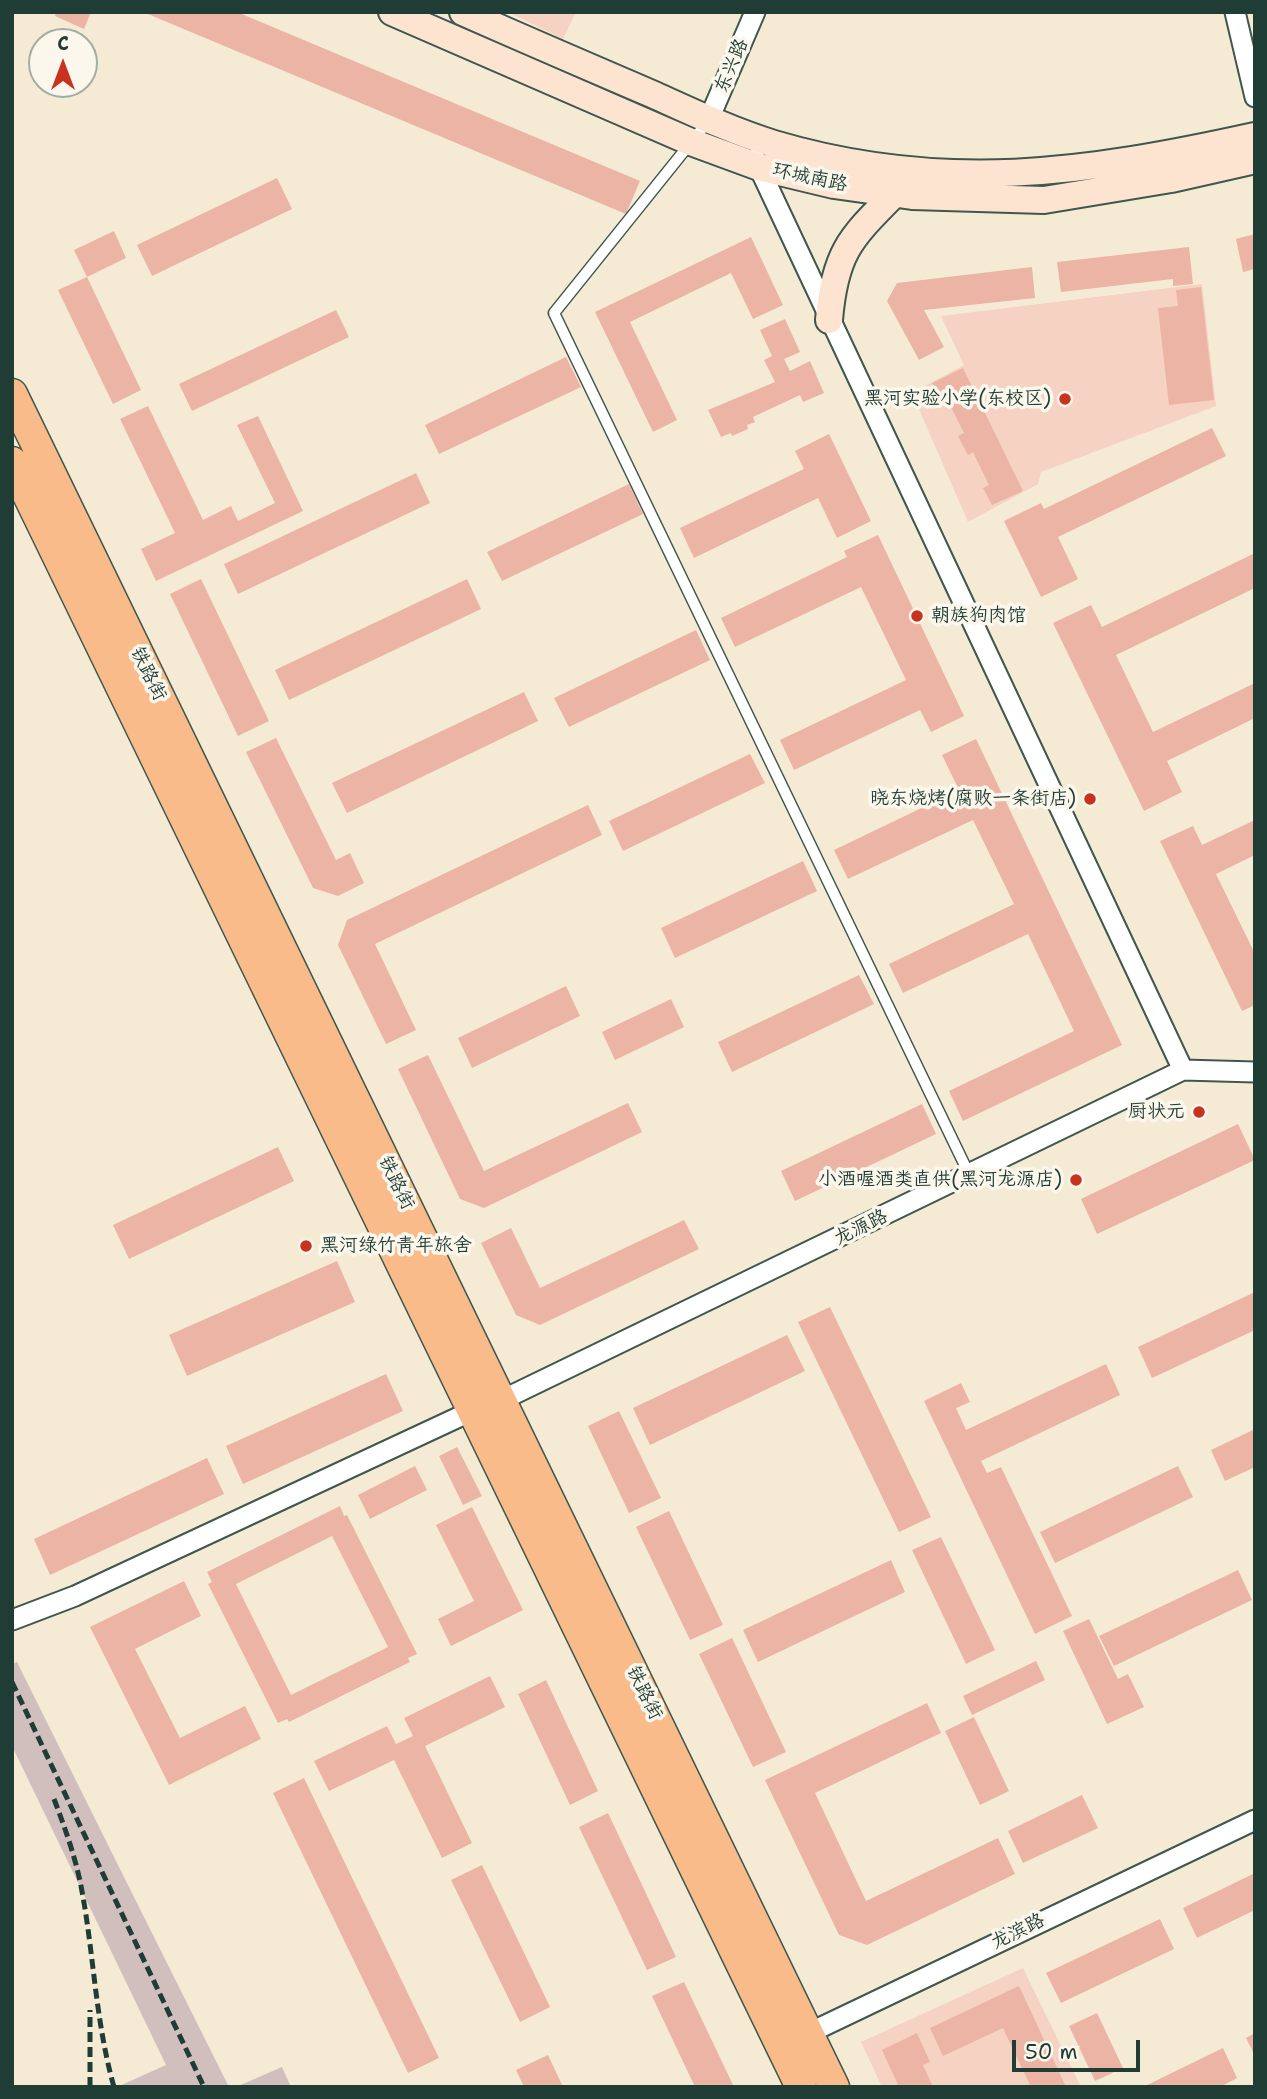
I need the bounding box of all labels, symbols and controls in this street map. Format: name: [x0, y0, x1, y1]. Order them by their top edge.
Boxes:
north arrow: [28, 28, 98, 98]
text: С: [57, 31, 69, 56]
street label: 东兴路: [710, 35, 754, 97]
street label: 环城南路: [770, 159, 850, 197]
place label: 黑河实验小学(东校区): [864, 388, 1051, 410]
marker: 黑河实验小学(东校区): [1057, 391, 1073, 407]
place label: 朝族狗肉馆: [931, 605, 1026, 627]
marker: 朝族狗肉馆: [909, 608, 925, 624]
street label: 铁路街: [125, 643, 171, 705]
place label: 晓东烧烤(腐败一条街店): [870, 788, 1076, 810]
marker: 晓东烧烤(腐败一条街店): [1082, 791, 1098, 807]
place label: 厨状元: [1128, 1101, 1185, 1123]
marker: 厨状元: [1191, 1104, 1207, 1120]
street label: 铁路街: [373, 1152, 419, 1214]
place label: 小酒喔酒类直供(黑河龙源店): [818, 1169, 1062, 1191]
marker: 小酒喔酒类直供(黑河龙源店): [1068, 1172, 1084, 1188]
street label: 龙源路: [830, 1205, 892, 1251]
place label: 黑河绿竹青年旅舍: [320, 1235, 472, 1257]
marker: 黑河绿竹青年旅舍: [298, 1238, 314, 1254]
street label: 铁路街: [621, 1662, 667, 1724]
street label: 龙滨路: [987, 1909, 1049, 1955]
scale bar: [1015, 2025, 1143, 2070]
text: 50 m: [1025, 2038, 1078, 2066]

